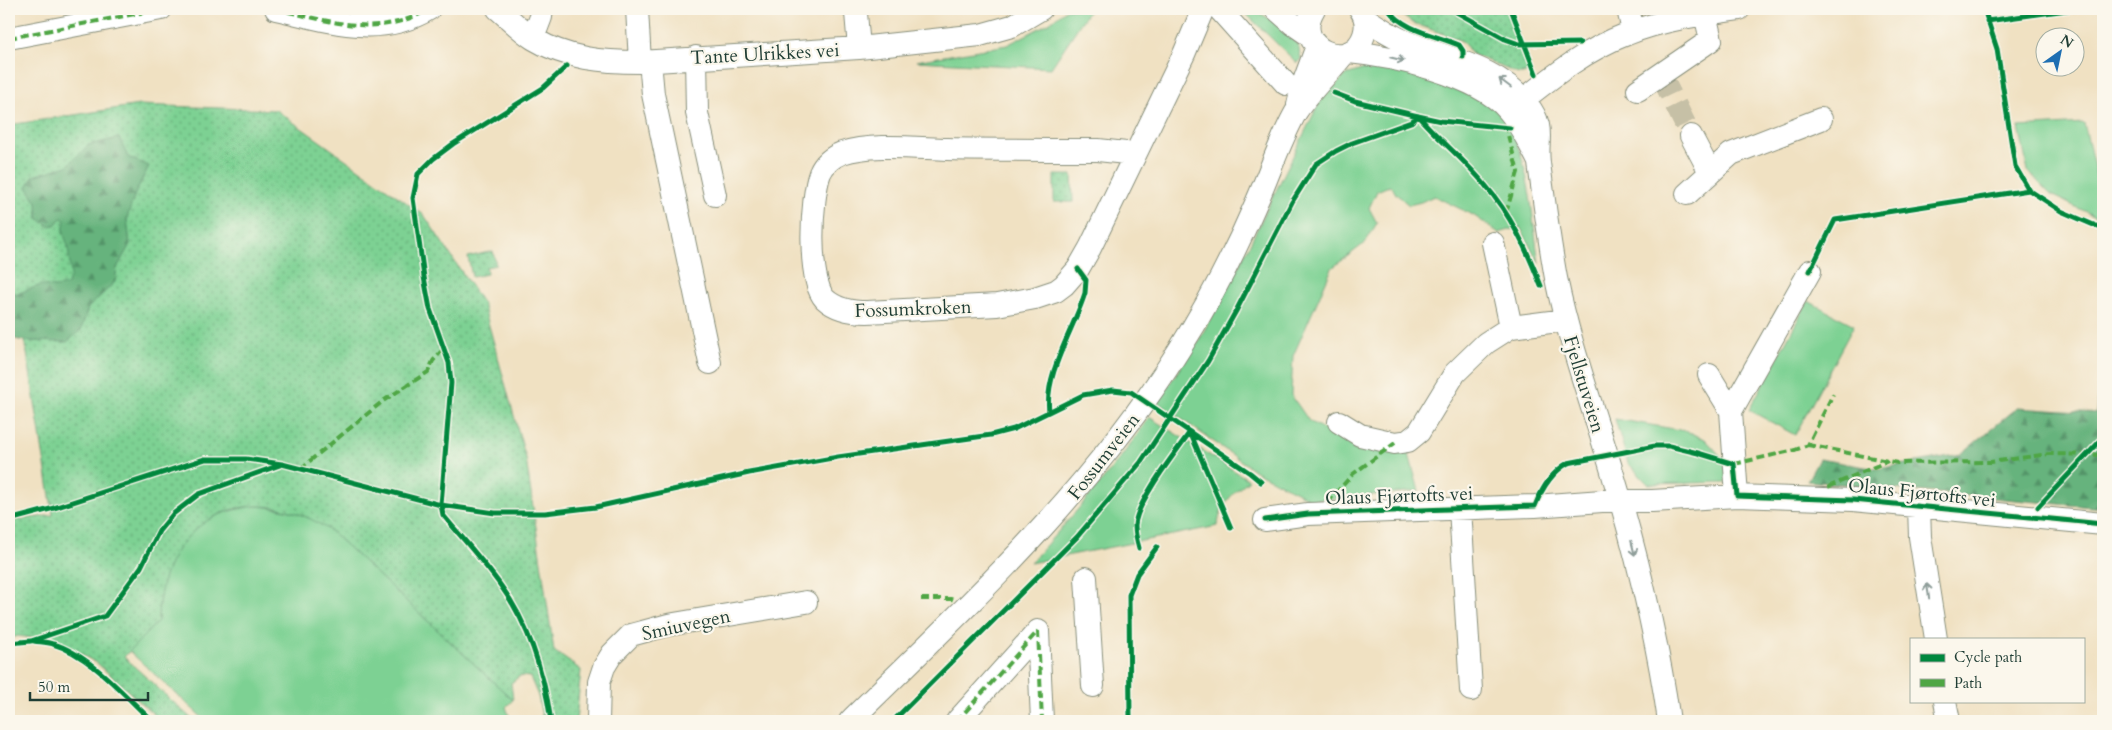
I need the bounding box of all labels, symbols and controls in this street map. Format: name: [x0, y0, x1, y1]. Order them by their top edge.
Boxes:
north arrow: [2034, 28, 2084, 78]
text: N: [2057, 30, 2077, 53]
street label: Tante Ulrikkes vei: [690, 37, 840, 71]
one-way arrow: [1388, 55, 1404, 64]
one-way arrow: [1499, 78, 1512, 89]
street label: Fossumkroken: [854, 294, 972, 324]
street label: Fjellstuveien: [1557, 333, 1611, 436]
street label: Fossumveien: [1062, 408, 1146, 505]
street label: Olaus Fjørtofts vei: [1847, 472, 1997, 514]
street label: Olaus Fjørtofts vei: [1324, 480, 1474, 512]
one-way arrow: [1629, 539, 1638, 555]
one-way arrow: [1923, 583, 1933, 599]
street label: Smiuvegen: [640, 603, 733, 647]
legend: [1910, 638, 2084, 702]
text: Cycle path: [1954, 647, 2023, 667]
scale bar: [30, 670, 148, 702]
text: Path: [1954, 673, 1983, 693]
text: 50 m: [38, 677, 70, 697]

